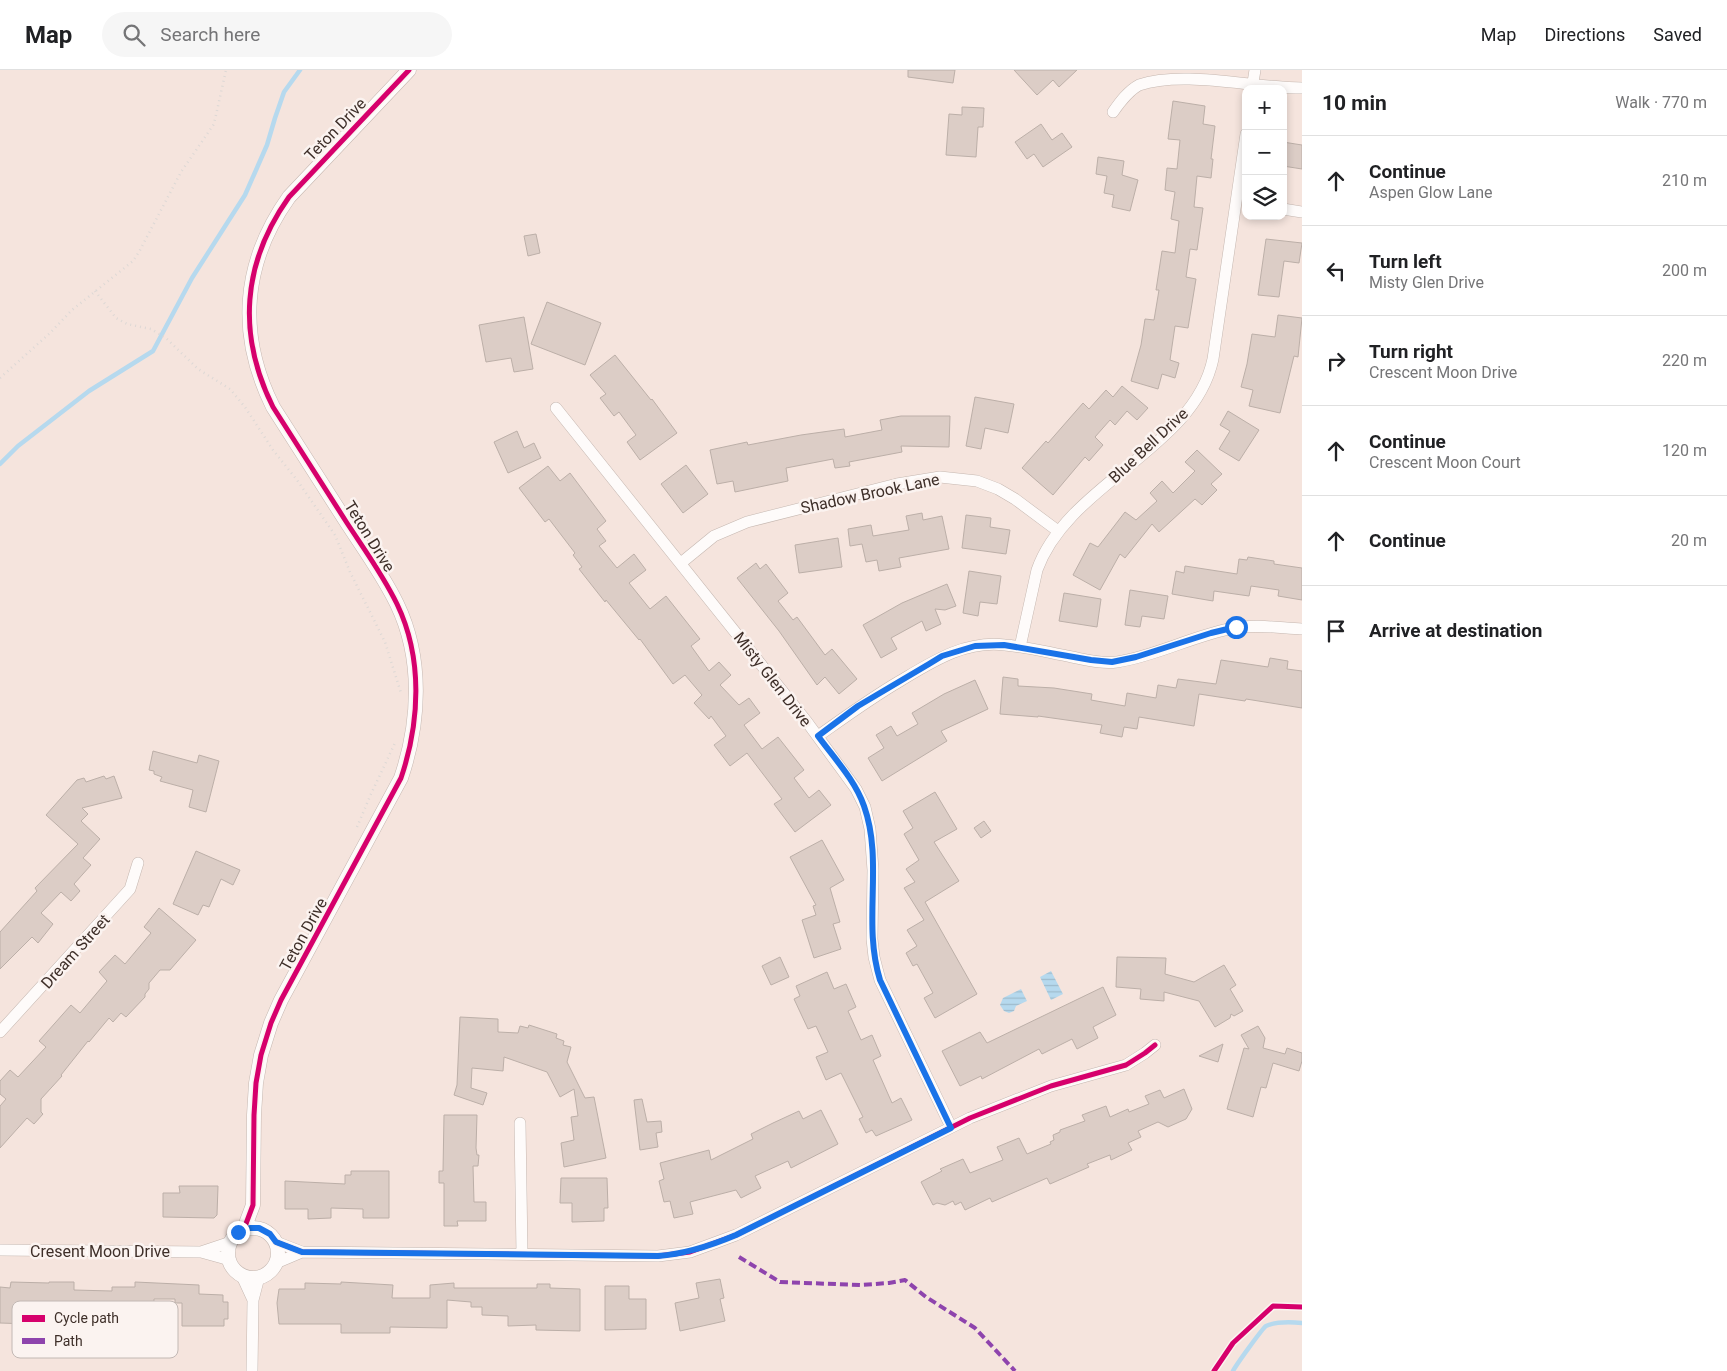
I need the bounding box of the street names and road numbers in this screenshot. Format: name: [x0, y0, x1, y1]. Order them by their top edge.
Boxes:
street label: Teton Drive: [301, 94, 370, 165]
street label: Blue Bell Drive: [1105, 404, 1192, 487]
street label: Shadow Brook Lane: [799, 470, 941, 517]
street label: Teton Drive: [340, 497, 399, 575]
street label: Misty Glen Drive: [730, 628, 815, 730]
street label: Teton Drive: [276, 895, 331, 974]
street label: Dream Street: [37, 910, 114, 992]
street label: Cresent Moon Drive: [30, 1242, 170, 1261]

